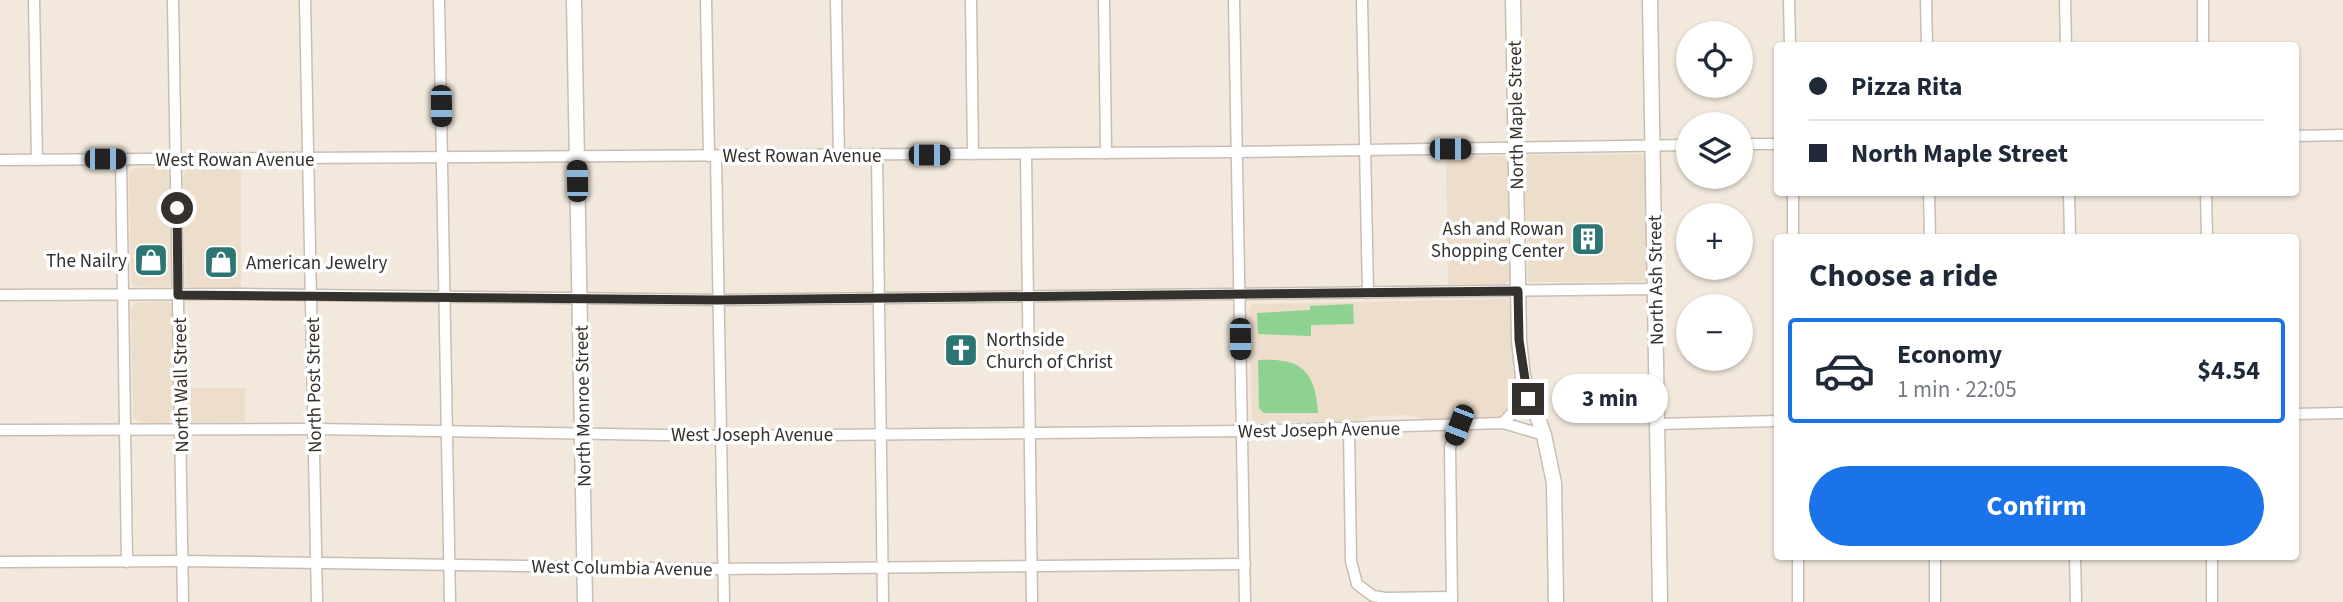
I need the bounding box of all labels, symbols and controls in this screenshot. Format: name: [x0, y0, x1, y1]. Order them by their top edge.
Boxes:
map controls: [1676, 21, 1753, 371]
button: locate: [1676, 21, 1753, 98]
street label: North Maple Street: [1502, 40, 1531, 190]
text: Pizza Rita: [1851, 68, 1962, 105]
car: [431, 85, 452, 127]
button: layers: [1676, 112, 1753, 189]
text: North Maple Street: [1851, 135, 2068, 172]
car: [1430, 139, 1472, 160]
street label: West Rowan Avenue: [723, 143, 881, 170]
car: [909, 145, 951, 166]
street label: West Rowan Avenue: [156, 147, 314, 174]
car: [85, 149, 127, 170]
car: [567, 160, 588, 202]
route start: [161, 192, 193, 224]
button: +: [1676, 203, 1753, 280]
street label: North Ash Street: [1642, 214, 1671, 345]
place label: Ash and Rowan Shopping Center: [1431, 216, 1564, 265]
building icon: Ash and Rowan Shopping Center: [1569, 220, 1607, 258]
shop icon: The Nailry: [132, 241, 170, 279]
shop icon: American Jewelry: [202, 243, 240, 281]
place label: The Nailry: [46, 248, 127, 275]
place label: American Jewelry: [246, 250, 388, 277]
text: Choose a ride: [1809, 253, 1998, 299]
button: −: [1676, 294, 1753, 371]
street label: North Post Street: [300, 316, 329, 453]
street label: North Wall Street: [167, 317, 196, 453]
car: [1230, 318, 1251, 360]
street label: North Monroe Street: [569, 324, 598, 487]
place label: Northside Church of Christ: [986, 327, 1113, 376]
church icon: Northside Church of Christ: [942, 331, 980, 369]
text: Economy: [1897, 336, 2002, 373]
icon: car: [1813, 339, 1876, 402]
text: $4.54: [2197, 352, 2260, 389]
text: 1 min · 22:05: [1897, 373, 2017, 406]
callout: 3 min: [1552, 374, 1668, 424]
text: 3 min: [1582, 382, 1638, 415]
route end: [1512, 383, 1544, 415]
car: [1442, 402, 1477, 448]
street label: West Joseph Avenue: [1238, 416, 1400, 445]
street label: West Joseph Avenue: [671, 422, 833, 449]
button: Confirm: [1809, 466, 2264, 546]
street label: West Columbia Avenue: [531, 553, 713, 584]

